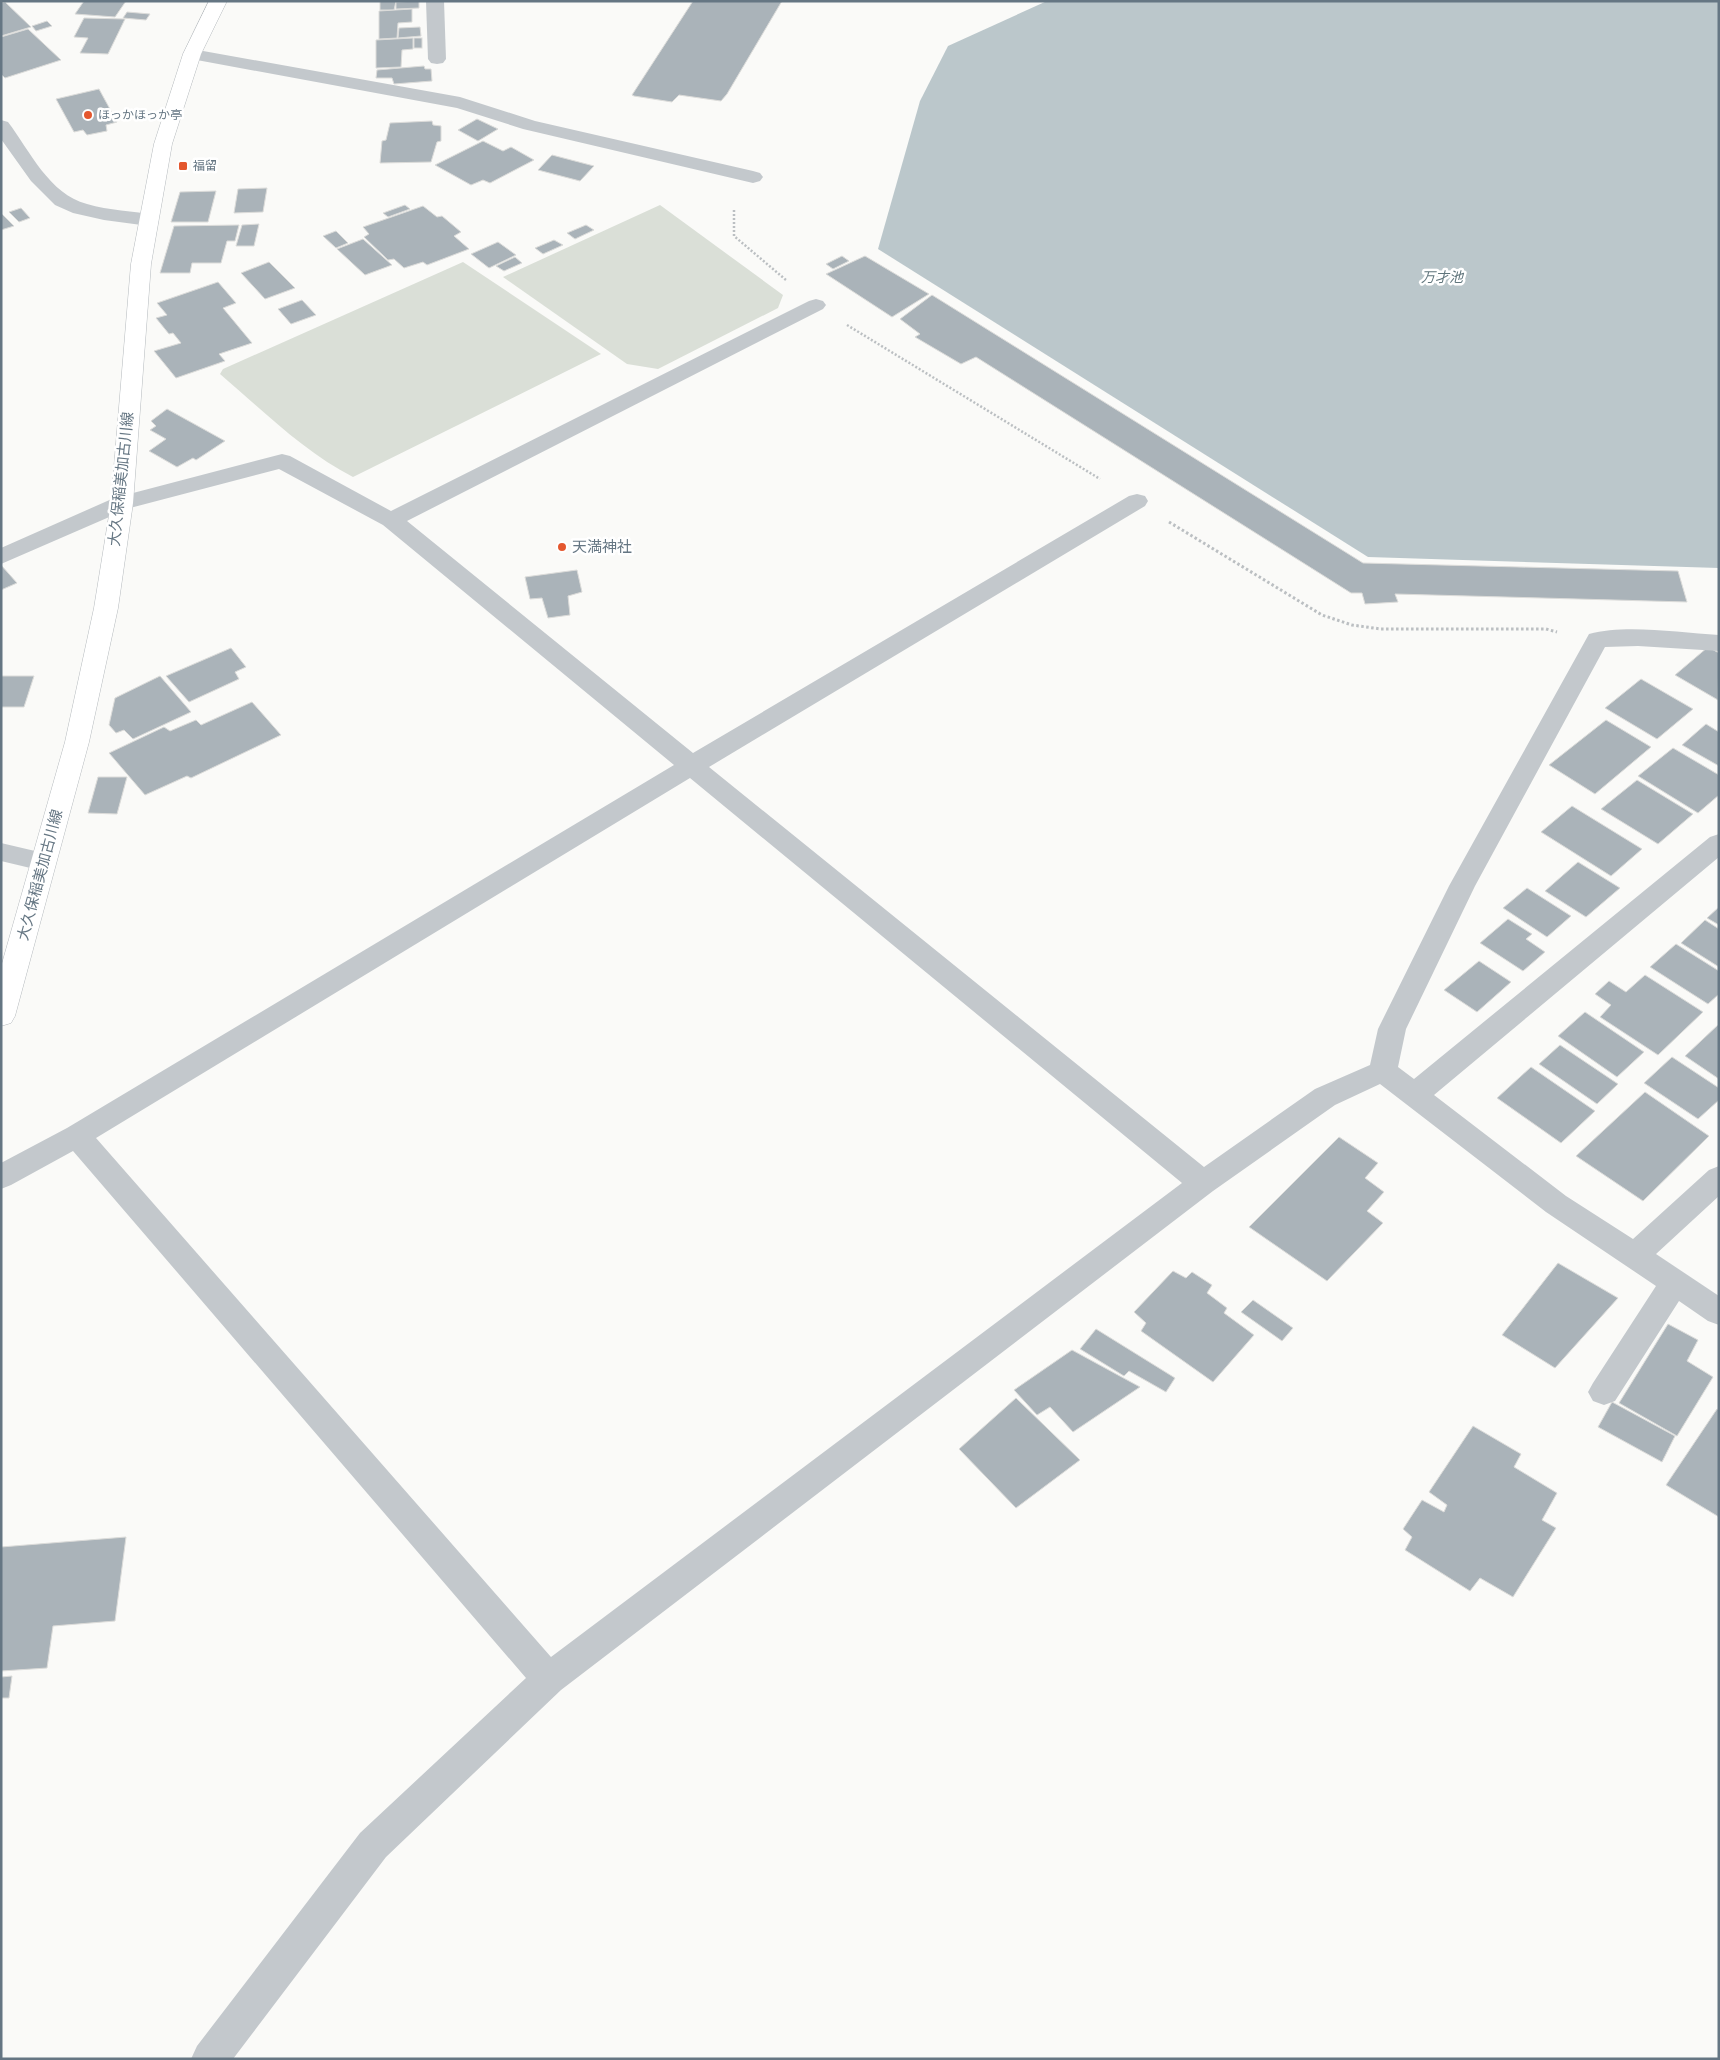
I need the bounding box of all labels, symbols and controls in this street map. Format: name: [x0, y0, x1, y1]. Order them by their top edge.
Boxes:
place label: ほっかほっか亭: [98, 108, 182, 122]
marker: ほっかほっか亭: [82, 109, 94, 121]
place label: 福留: [193, 159, 217, 173]
marker: 福留: [177, 160, 189, 172]
water label: 万才池: [1421, 269, 1465, 285]
street label: 大久保稲美加古川線: [105, 411, 137, 547]
place label: 天満神社: [572, 538, 632, 556]
marker: 天満神社: [556, 541, 568, 553]
street label: 大久保稲美加古川線: [14, 807, 66, 943]

